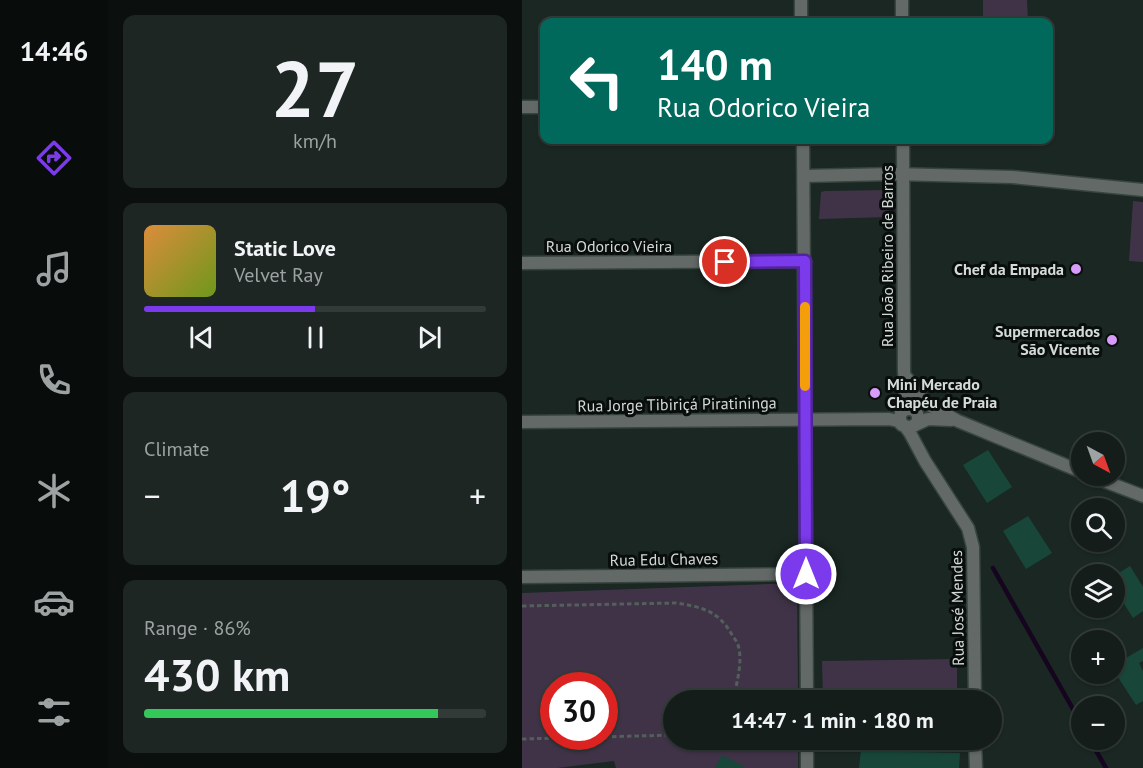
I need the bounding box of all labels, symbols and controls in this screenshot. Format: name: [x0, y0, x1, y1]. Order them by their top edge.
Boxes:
text: 14:46: [20, 34, 88, 68]
text: 140 m: [657, 37, 773, 92]
text: 27: [271, 38, 359, 139]
icon: left: [558, 42, 636, 120]
text: Rua Odorico Vieira: [657, 90, 870, 124]
text: km/h: [293, 128, 337, 154]
icon: directions: [33, 137, 75, 179]
street label: Rua João Ribeiro de Barros: [877, 165, 897, 347]
text: Static Love: [234, 234, 336, 262]
street label: Rua Odorico Vieira: [546, 236, 672, 256]
pin: [699, 236, 750, 287]
icon: arrive: [708, 245, 741, 278]
icon: music: [33, 248, 75, 290]
place label: Chef da Empada: [954, 259, 1064, 279]
text: Velvet Ray: [234, 262, 323, 288]
marker: Chef da Empada: [1069, 262, 1083, 276]
icon: previous: [185, 321, 218, 354]
icon: pause: [299, 321, 332, 354]
icon: next: [413, 321, 446, 354]
place label: Supermercados São Vicente: [995, 321, 1100, 359]
marker: Supermercados São Vicente: [1105, 333, 1119, 347]
icon: phone: [33, 359, 75, 401]
place label: Mini Mercado Chapéu de Praia: [887, 374, 997, 412]
marker: Mini Mercado Chapéu de Praia: [868, 386, 882, 400]
street label: Rua Jorge Tibiriçá Piratininga: [577, 392, 777, 416]
north arrow: [1071, 432, 1125, 486]
map controls: [1071, 432, 1125, 750]
text: Climate: [144, 436, 210, 462]
text: 19°: [280, 466, 350, 524]
icon: climate: [33, 470, 75, 512]
text: −: [144, 474, 161, 517]
text: +: [469, 474, 486, 517]
button: search: [1071, 498, 1125, 552]
position arrow: [774, 542, 838, 606]
street label: Rua Edu Chaves: [610, 548, 719, 570]
street label: Rua José Mendes: [946, 550, 968, 666]
button: layers: [1071, 564, 1125, 618]
icon: car: [33, 581, 75, 623]
text: Range · 86%: [144, 615, 251, 641]
button: +: [1071, 630, 1125, 684]
text: 430 km: [144, 645, 290, 703]
speed limit sign: 30: [540, 672, 618, 750]
icon: filters: [33, 691, 75, 733]
button: −: [1071, 696, 1125, 750]
text: 14:47 · 1 min · 180 m: [731, 706, 934, 734]

